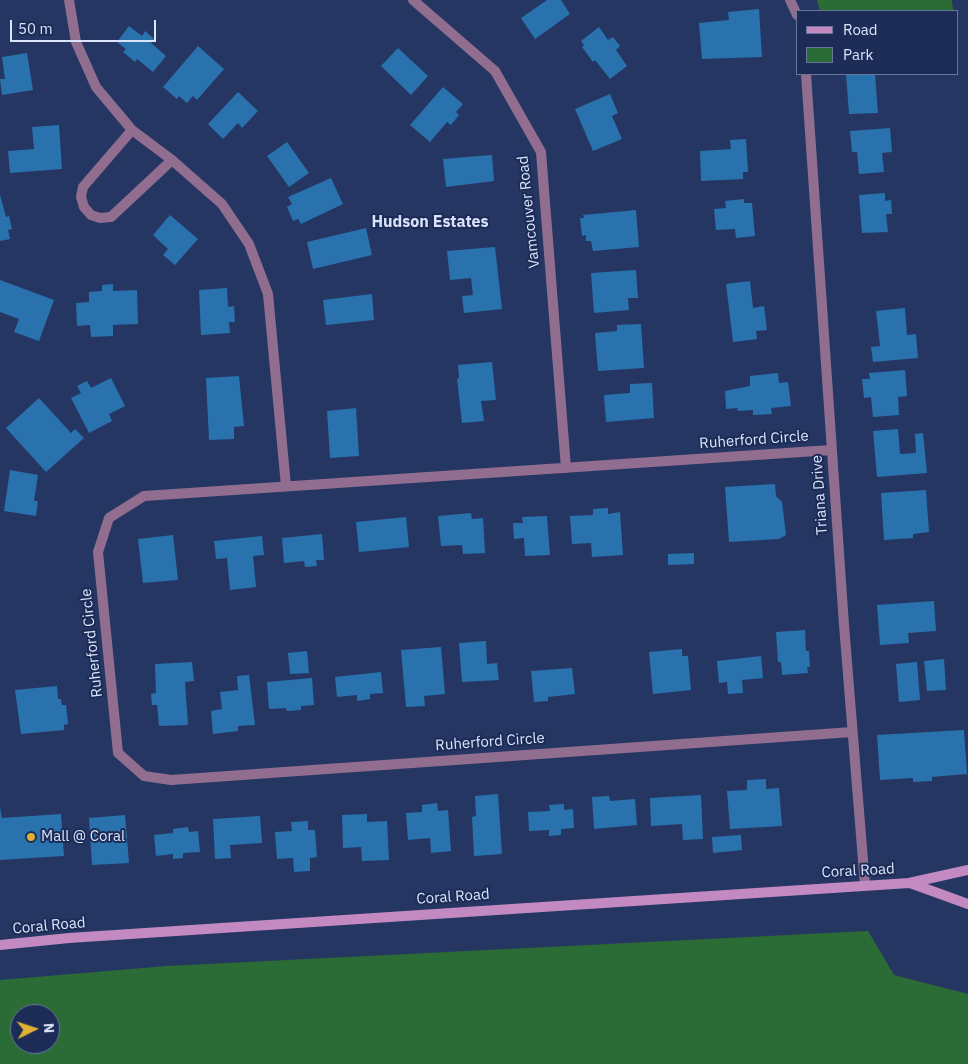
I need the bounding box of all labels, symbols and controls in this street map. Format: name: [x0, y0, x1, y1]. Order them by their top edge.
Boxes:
scale bar: [12, 10, 159, 42]
legend: [796, 10, 958, 75]
text: 50 m: [18, 19, 53, 38]
text: Road: [843, 20, 878, 39]
text: Park: [843, 45, 873, 64]
street label: Vamcouver Road: [514, 155, 544, 269]
district label: Hudson Estates: [371, 212, 489, 232]
street label: Ruherford Circle: [699, 427, 809, 453]
street label: Triana Drive: [808, 454, 832, 536]
street label: Ruherford Circle: [77, 588, 107, 698]
street label: Ruherford Circle: [435, 729, 545, 755]
place label: Mall @ Coral: [41, 828, 125, 846]
marker: Mall @ Coral: [25, 831, 37, 843]
street label: Coral Road: [821, 860, 895, 882]
street label: Coral Road: [416, 885, 490, 909]
street label: Coral Road: [12, 914, 86, 938]
north arrow: [10, 1004, 60, 1054]
text: N: [40, 1022, 58, 1034]

